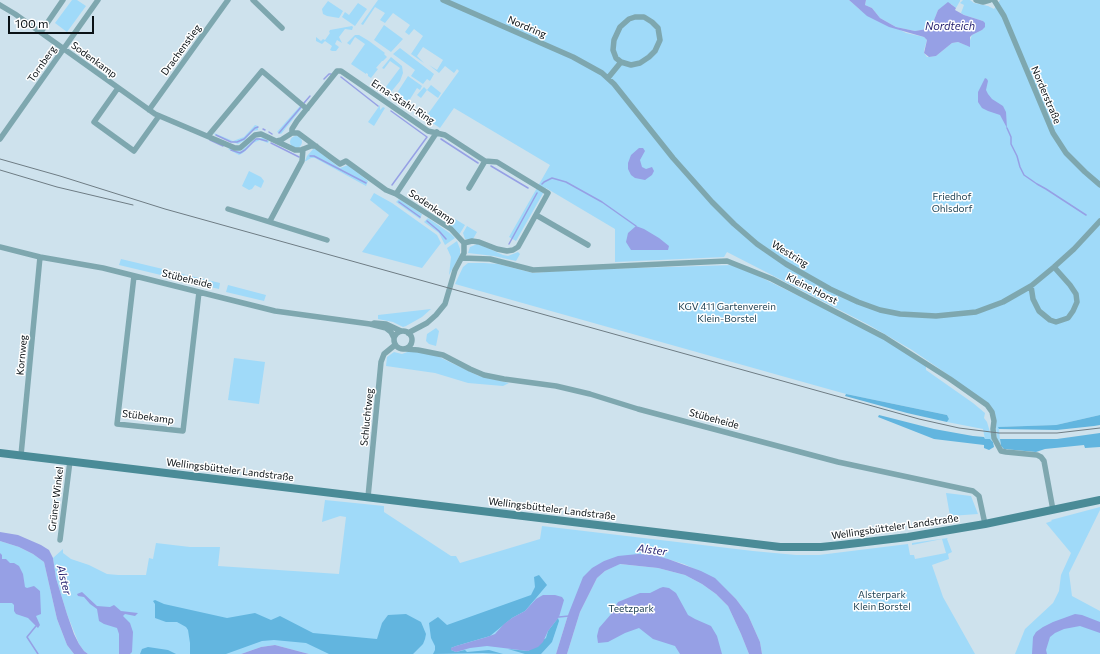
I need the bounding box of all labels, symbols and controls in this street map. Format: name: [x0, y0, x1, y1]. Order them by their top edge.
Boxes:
scale bar: [10, 8, 96, 34]
street label: Nordring: [506, 14, 548, 40]
text: 100 m: [15, 16, 49, 30]
water label: Nordteich: [925, 19, 975, 33]
street label: Drachenstieg: [158, 22, 204, 78]
street label: Sodenkamp: [69, 39, 119, 81]
street label: Tornberg: [25, 43, 59, 85]
street label: Norderstraße: [1029, 64, 1063, 126]
street label: Erna-Stahl-Ring: [369, 77, 437, 127]
street label: Sodenkamp: [406, 187, 458, 227]
park label: Friedhof Ohlsdorf: [932, 191, 972, 214]
street label: Westring: [769, 238, 811, 270]
street label: Stübeheide: [161, 267, 213, 291]
street label: Kleine Horst: [784, 271, 840, 307]
park label: KGV 411 Gartenverein Klein-Borstel: [678, 301, 776, 324]
street label: Kornweg: [14, 334, 30, 376]
street label: Schluchtweg: [358, 388, 376, 446]
street label: Stübekamp: [121, 407, 175, 427]
street label: Stübeheide: [688, 407, 740, 431]
street label: Wellingsbütteler Landstraße: [166, 456, 294, 484]
street label: Grüner Winkel: [46, 466, 66, 532]
street label: Wellingsbütteler Landstraße: [488, 495, 616, 523]
street label: Wellingsbütteler Landstraße: [831, 512, 959, 542]
water label: Alster: [636, 542, 668, 558]
water label: Alster: [54, 564, 74, 596]
park label: Alsterpark Klein Borstel: [853, 589, 911, 612]
park label: Teetzpark: [608, 603, 654, 615]

